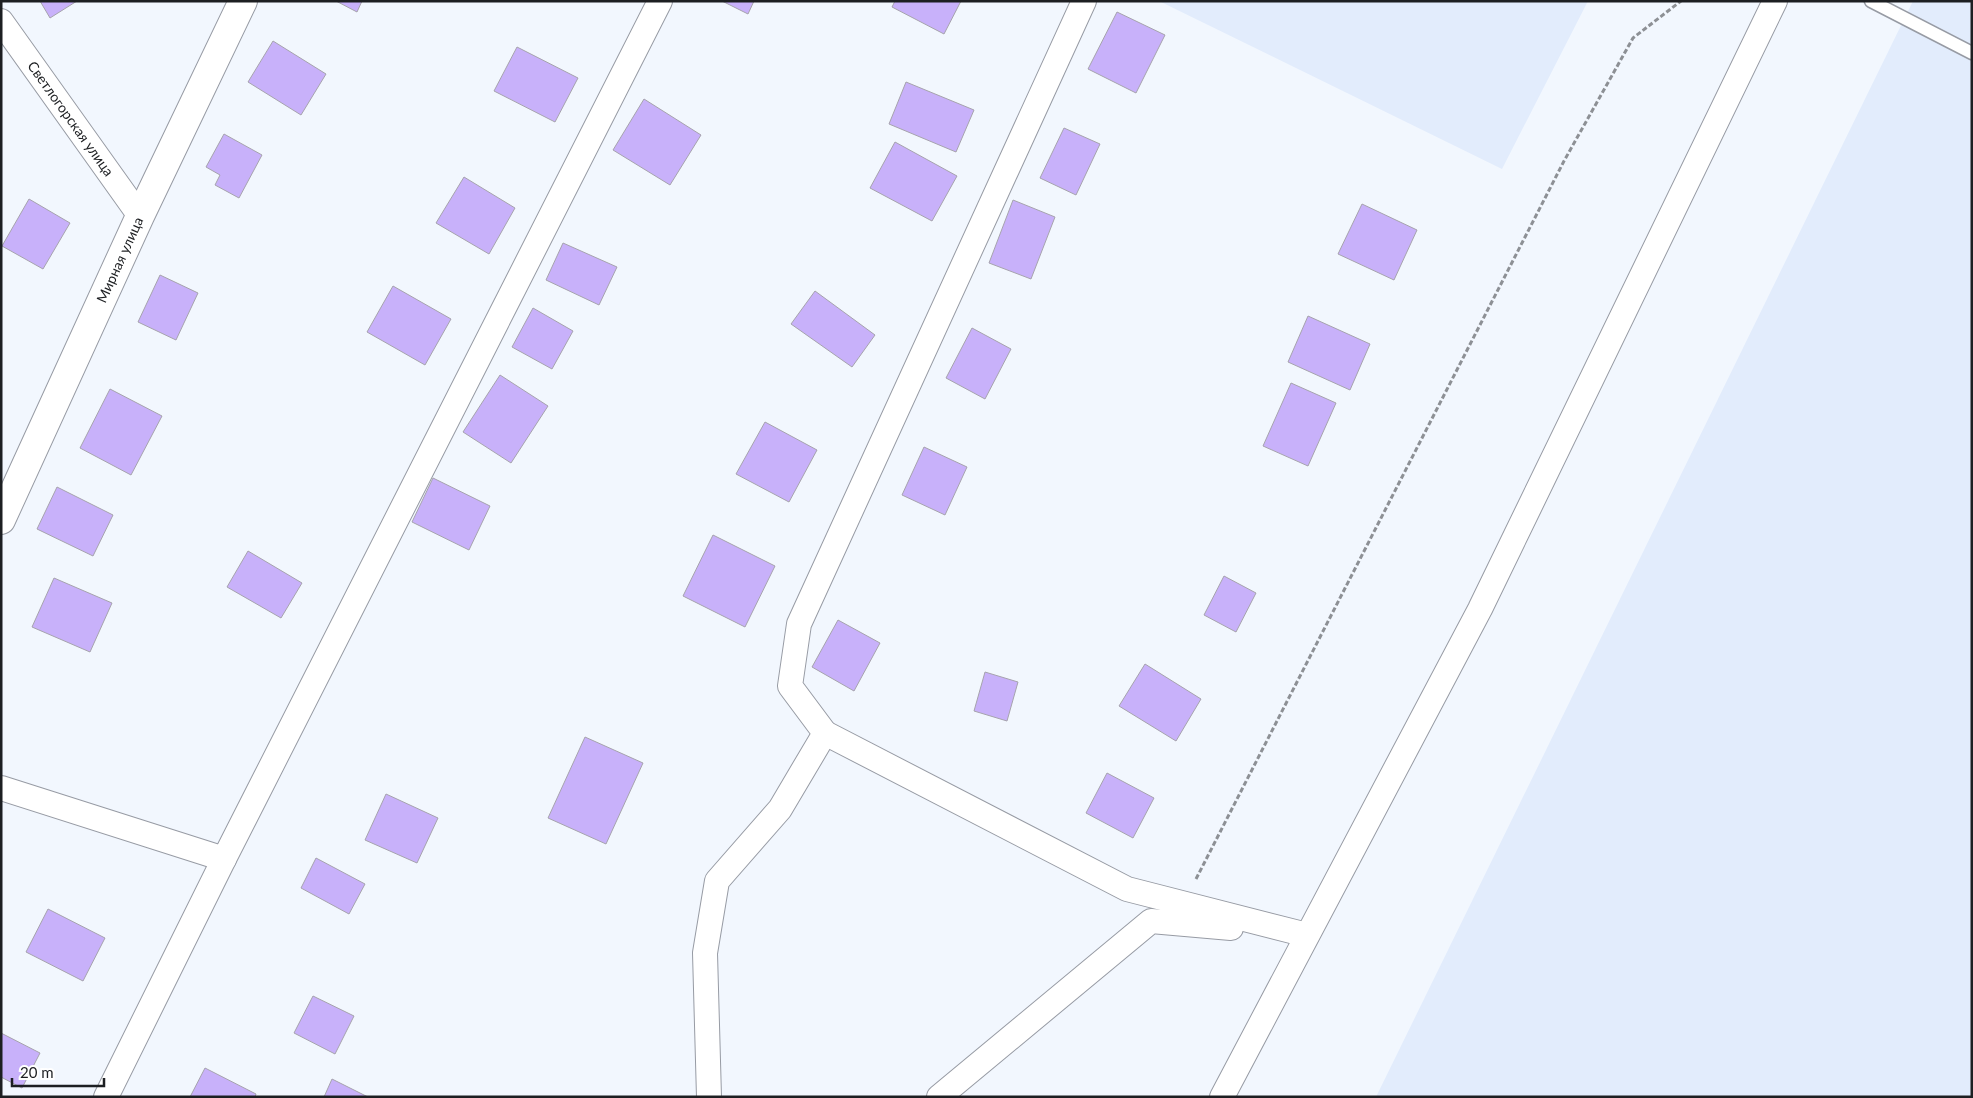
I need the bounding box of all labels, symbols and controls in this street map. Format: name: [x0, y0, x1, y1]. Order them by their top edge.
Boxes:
street label: Светлогорская улица: [24, 58, 118, 179]
street label: Мирная улица: [93, 214, 146, 305]
scale bar: [12, 1056, 105, 1088]
text: 20 m: [20, 1063, 54, 1081]

